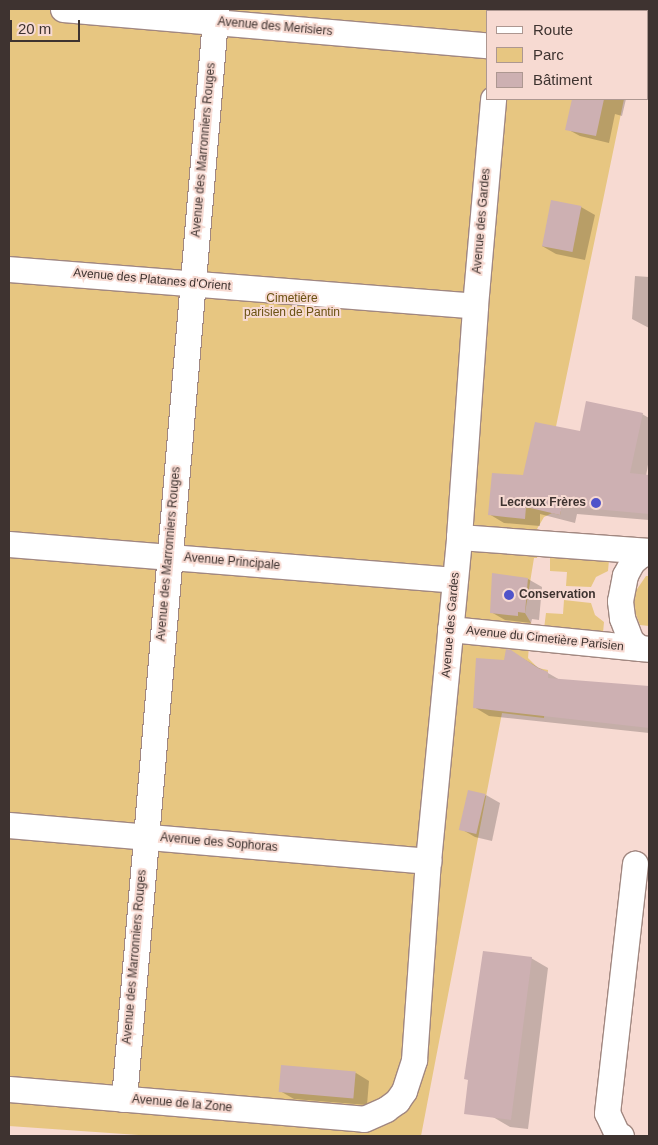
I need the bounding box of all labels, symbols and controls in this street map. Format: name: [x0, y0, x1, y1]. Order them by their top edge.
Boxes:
scale bar: [12, 10, 82, 42]
legend: [486, 10, 648, 100]
street label: Avenue des Merisiers: [217, 15, 333, 39]
text: 20 m: [18, 20, 51, 37]
text: Route: [533, 21, 573, 38]
text: Parc: [533, 46, 564, 63]
street label: Avenue des Marronniers Rouges: [189, 62, 219, 238]
text: Bâtiment: [533, 71, 592, 88]
street label: Avenue des Gardes: [470, 168, 494, 274]
street label: Avenue des Platanes d'Orient: [73, 266, 231, 294]
park label: Cimetière parisien de Pantin: [244, 292, 340, 320]
street label: Avenue des Marronniers Rouges: [154, 466, 184, 642]
place label: Lecreux Frères: [500, 496, 586, 510]
marker: Lecreux Frères: [590, 497, 602, 509]
street label: Avenue Principale: [183, 551, 281, 573]
street label: Avenue des Gardes: [439, 572, 463, 678]
place label: Conservation: [519, 588, 596, 602]
marker: Conservation: [503, 589, 515, 601]
street label: Avenue du Cimetière Parisien: [465, 624, 625, 654]
street label: Avenue des Sophoras: [160, 831, 278, 855]
street label: Avenue des Marronniers Rouges: [120, 869, 150, 1045]
street label: Avenue de la Zone: [131, 1092, 233, 1116]

